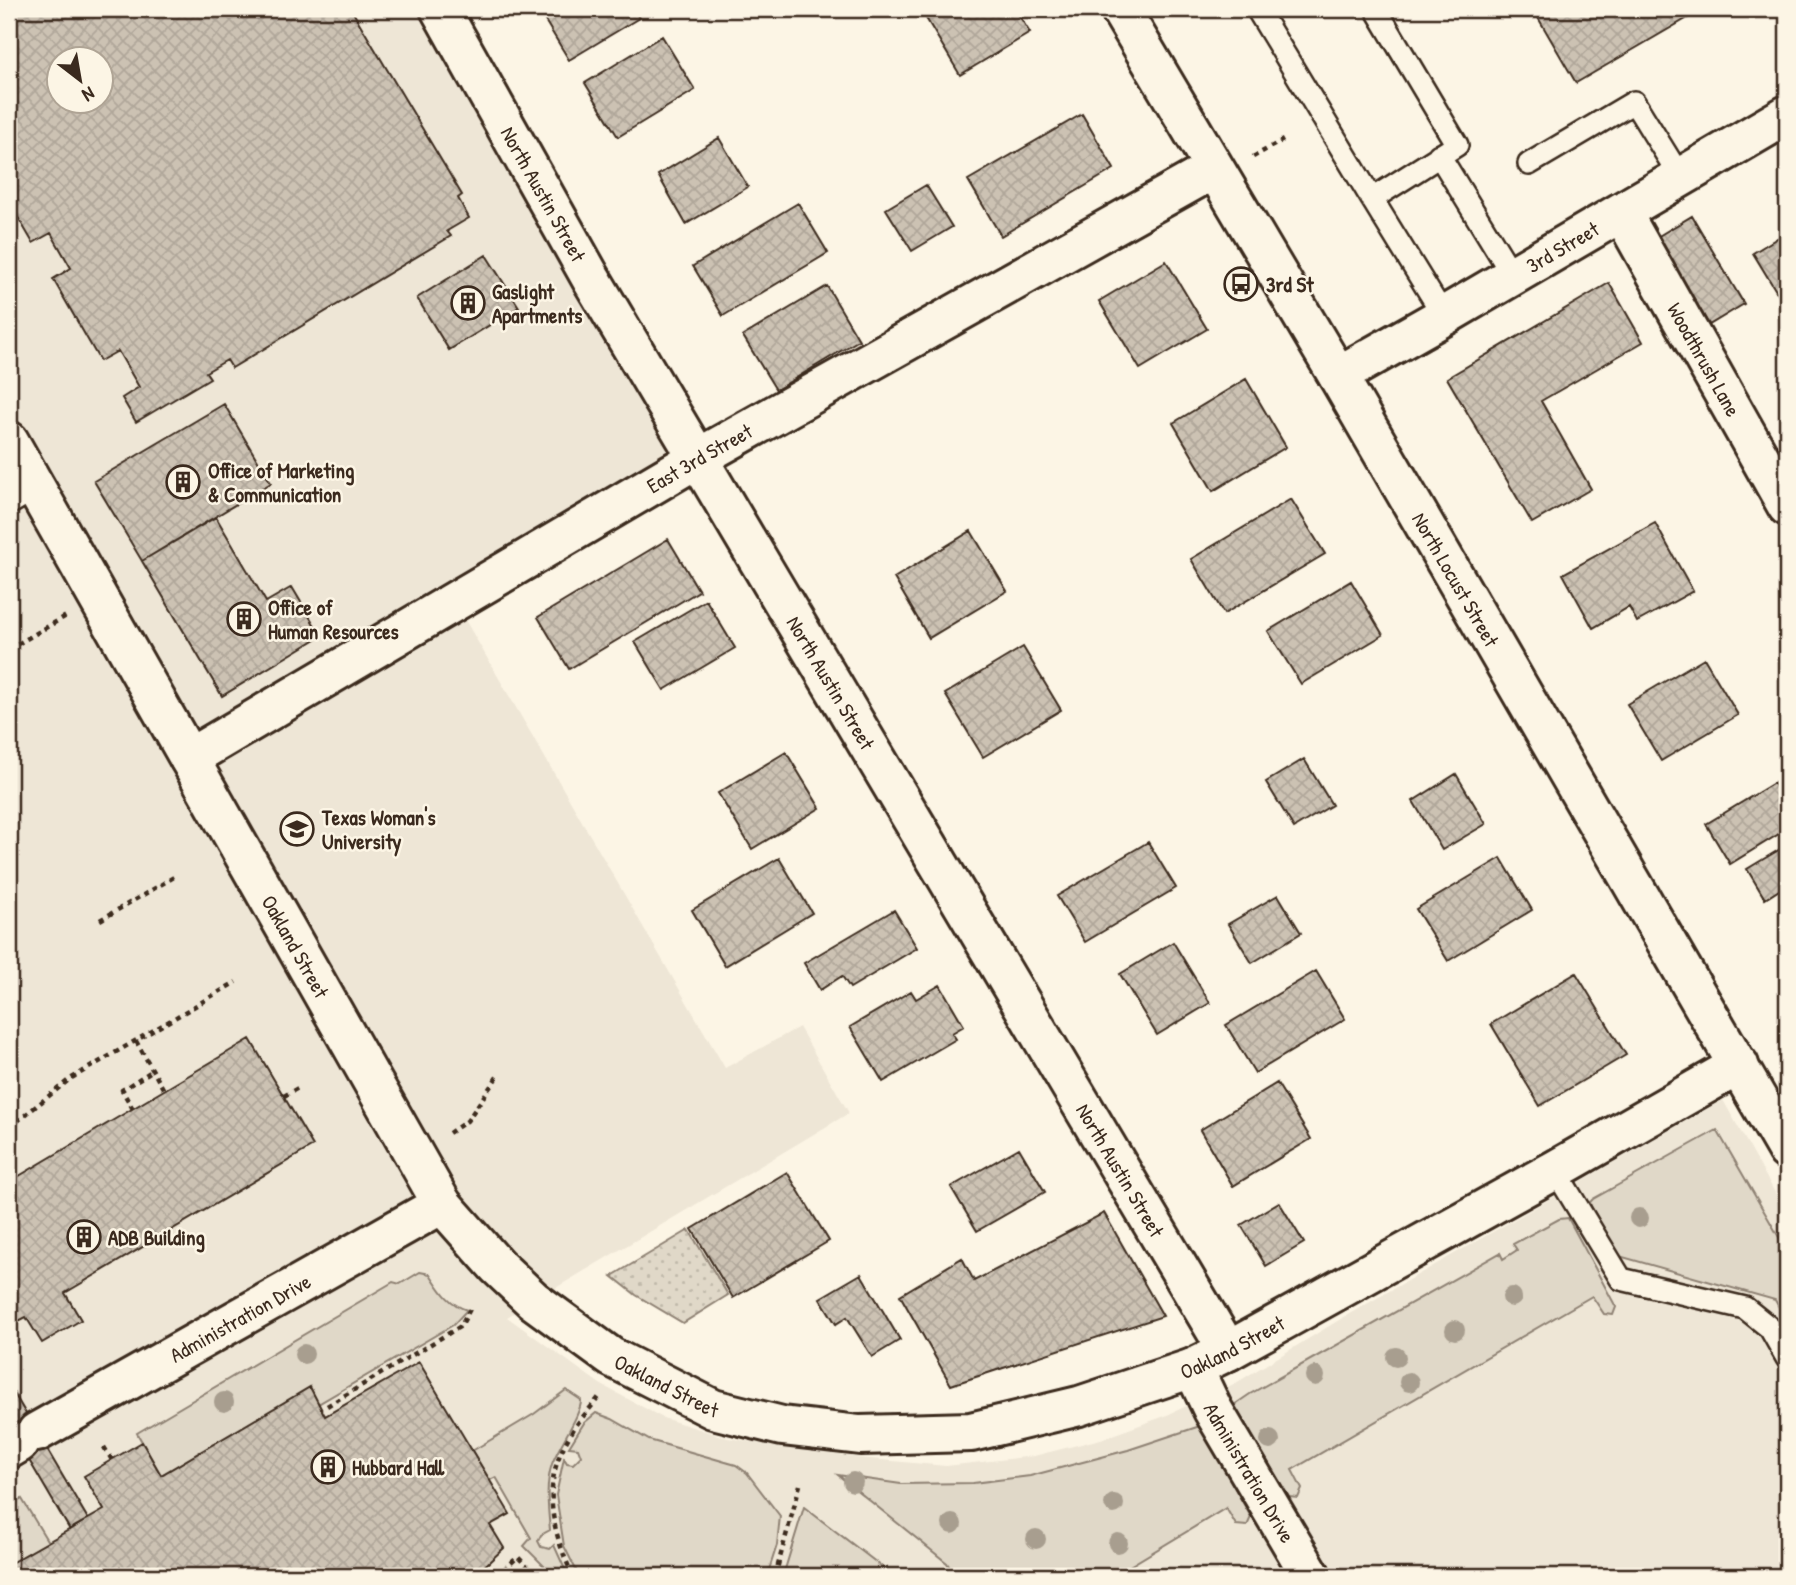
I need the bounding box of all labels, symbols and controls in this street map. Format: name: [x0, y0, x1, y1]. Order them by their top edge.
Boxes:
north arrow: [46, 46, 116, 116]
text: N: [78, 81, 100, 108]
street label: North Austin Street: [494, 121, 594, 267]
street label: 3rd Street: [1521, 214, 1605, 279]
bus stop icon: 3rd St: [1222, 265, 1260, 303]
place label: 3rd St: [1266, 270, 1314, 299]
place label: Gaslight Apartments: [492, 277, 582, 331]
building icon: Gaslight Apartments: [449, 284, 487, 322]
street label: Woodthrush Lane: [1661, 297, 1748, 422]
street label: East 3rd Street: [641, 416, 758, 500]
place label: Office of Marketing & Communication: [208, 456, 354, 509]
building icon: Office of Marketing & Communication: [164, 463, 202, 501]
street label: North Locust Street: [1406, 507, 1507, 652]
place label: Office of Human Resources: [268, 593, 399, 646]
building icon: Office of Human Resources: [225, 600, 263, 638]
street label: North Austin Street: [780, 610, 882, 755]
place label: Texas Woman's University: [321, 803, 436, 857]
school or university icon: Texas Woman's University: [278, 810, 316, 848]
street label: Oakland Street: [255, 890, 337, 1004]
street label: North Austin Street: [1070, 1098, 1172, 1243]
building icon: ADB Building: [65, 1218, 103, 1256]
place label: ADB Building: [108, 1223, 205, 1253]
street label: Administration Drive: [164, 1266, 316, 1369]
street label: Oakland Street: [1176, 1308, 1290, 1386]
street label: Oakland Street: [610, 1347, 722, 1424]
street label: Administration Drive: [1197, 1398, 1302, 1548]
building icon: Hubbard Hall: [309, 1448, 347, 1486]
place label: Hubbard Hall: [352, 1453, 445, 1482]

